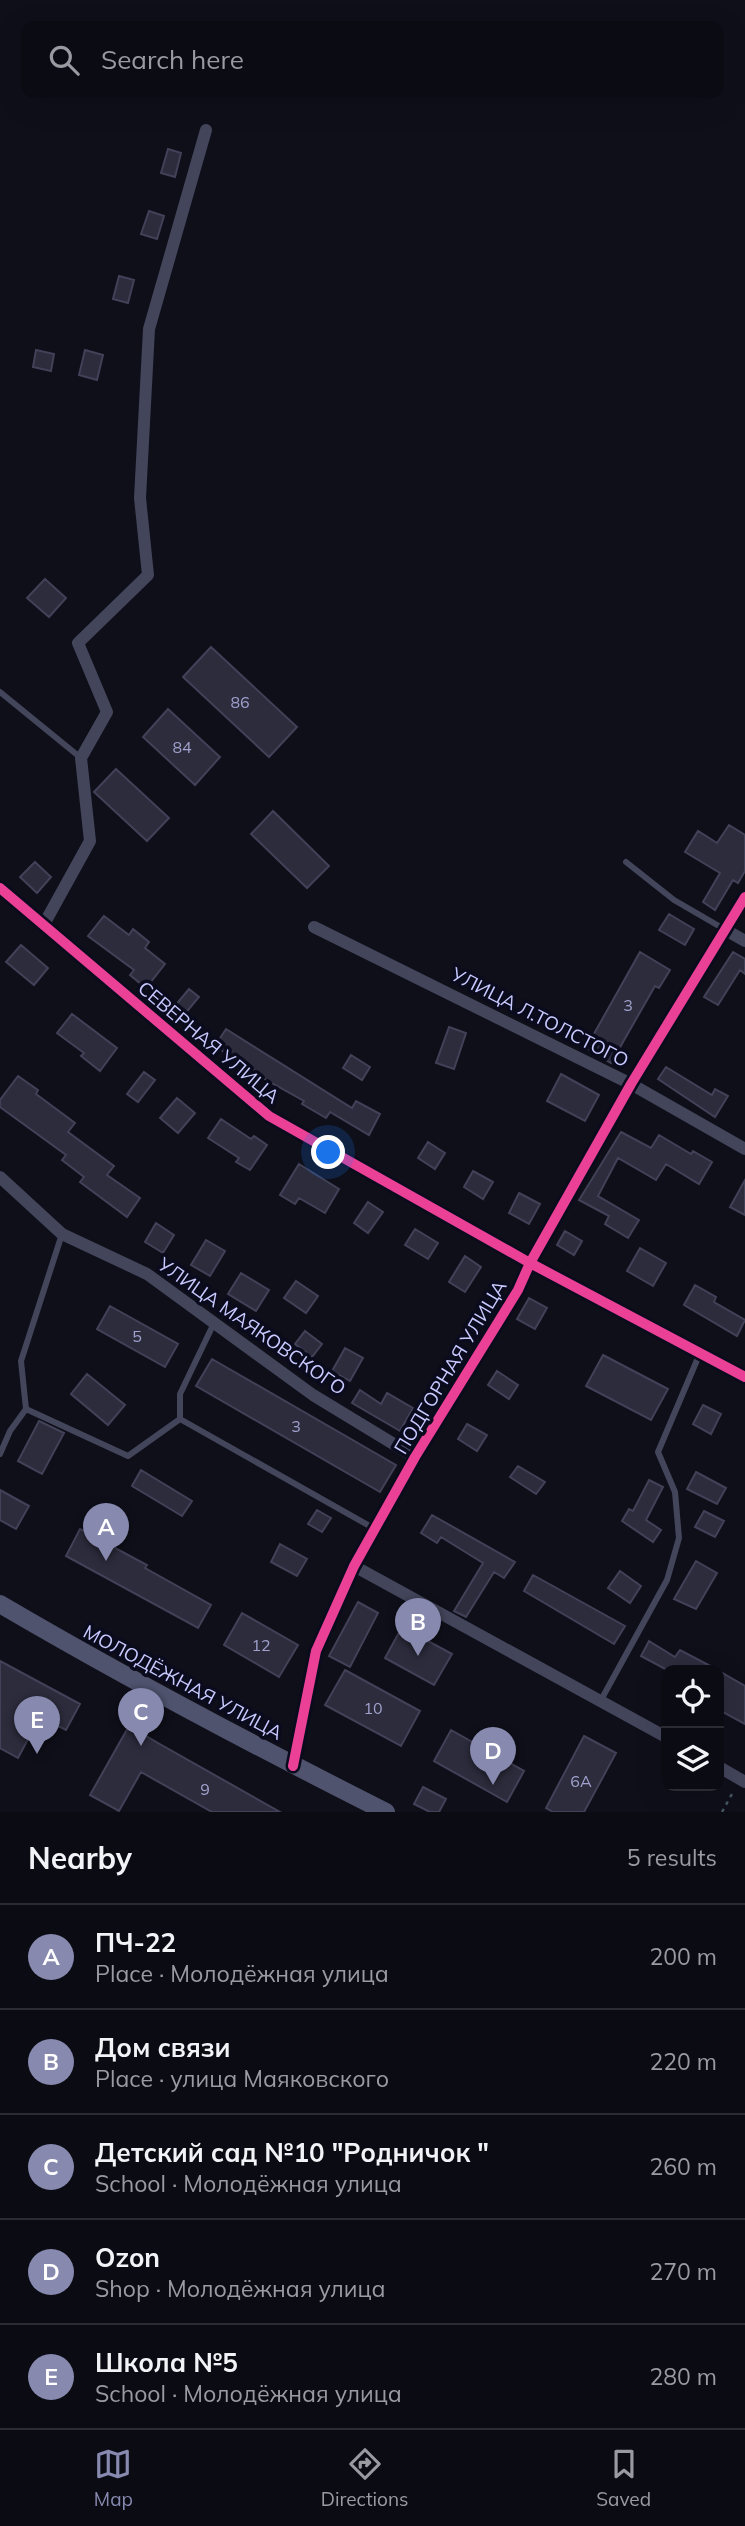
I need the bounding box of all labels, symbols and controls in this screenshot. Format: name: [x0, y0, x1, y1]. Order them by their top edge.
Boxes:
search box: [21, 21, 724, 98]
icon: search: [45, 41, 83, 79]
text: Search here: [101, 43, 244, 76]
house number: 86: [230, 692, 250, 712]
house number: 84: [172, 737, 192, 757]
street label: УЛИЦА Л.ТОЛСТОГО: [446, 961, 633, 1072]
street label: СЕВЕРНАЯ УЛИЦА: [133, 976, 285, 1108]
house number: 3: [623, 995, 633, 1015]
your location: [311, 1135, 345, 1169]
street label: УЛИЦА МАЯКОВСКОГО: [153, 1251, 351, 1400]
street label: ПОДГОРНАЯ УЛИЦА: [389, 1276, 511, 1458]
house number: 5: [132, 1326, 142, 1346]
house number: 3: [291, 1416, 301, 1436]
pin: A: [83, 1503, 129, 1561]
pin: B: [395, 1598, 441, 1656]
street label: МОЛОДЁЖНАЯ УЛИЦА: [79, 1619, 287, 1745]
house number: 12: [251, 1635, 271, 1655]
map controls: [661, 1665, 724, 1791]
button: locate: [661, 1665, 724, 1728]
pin: C: [118, 1688, 164, 1746]
pin: E: [14, 1696, 60, 1754]
house number: 10: [363, 1698, 383, 1718]
pin: D: [470, 1727, 516, 1785]
button: layers: [661, 1728, 724, 1791]
house number: 6А: [570, 1771, 592, 1791]
house number: 9: [200, 1779, 210, 1799]
text: Nearby: [28, 1839, 132, 1877]
text: 5 results: [627, 1843, 717, 1872]
text: ПЧ-22: [95, 1926, 176, 1959]
text: A: [42, 1942, 60, 1971]
text: 200 m: [649, 1942, 717, 1971]
text: Place · Молодёжная улица: [95, 1959, 389, 1988]
text: Дом связи: [95, 2031, 231, 2064]
text: B: [43, 2047, 59, 2076]
text: 220 m: [649, 2047, 717, 2076]
text: Place · улица Маяковского: [95, 2064, 389, 2093]
text: Детский сад №10 "Родничок ": [95, 2136, 489, 2169]
text: C: [43, 2152, 59, 2181]
text: 260 m: [649, 2152, 717, 2181]
text: School · Молодёжная улица: [95, 2169, 402, 2198]
text: Ozon: [95, 2241, 160, 2274]
text: D: [42, 2257, 60, 2286]
text: 270 m: [649, 2257, 717, 2286]
text: Shop · Молодёжная улица: [95, 2274, 386, 2303]
text: Школа №5: [95, 2346, 238, 2379]
text: E: [44, 2362, 58, 2391]
text: 280 m: [649, 2362, 717, 2391]
text: School · Молодёжная улица: [95, 2379, 402, 2408]
tab: Map: [94, 2445, 133, 2511]
tab: Directions: [321, 2445, 409, 2511]
tab: Saved: [596, 2445, 651, 2511]

